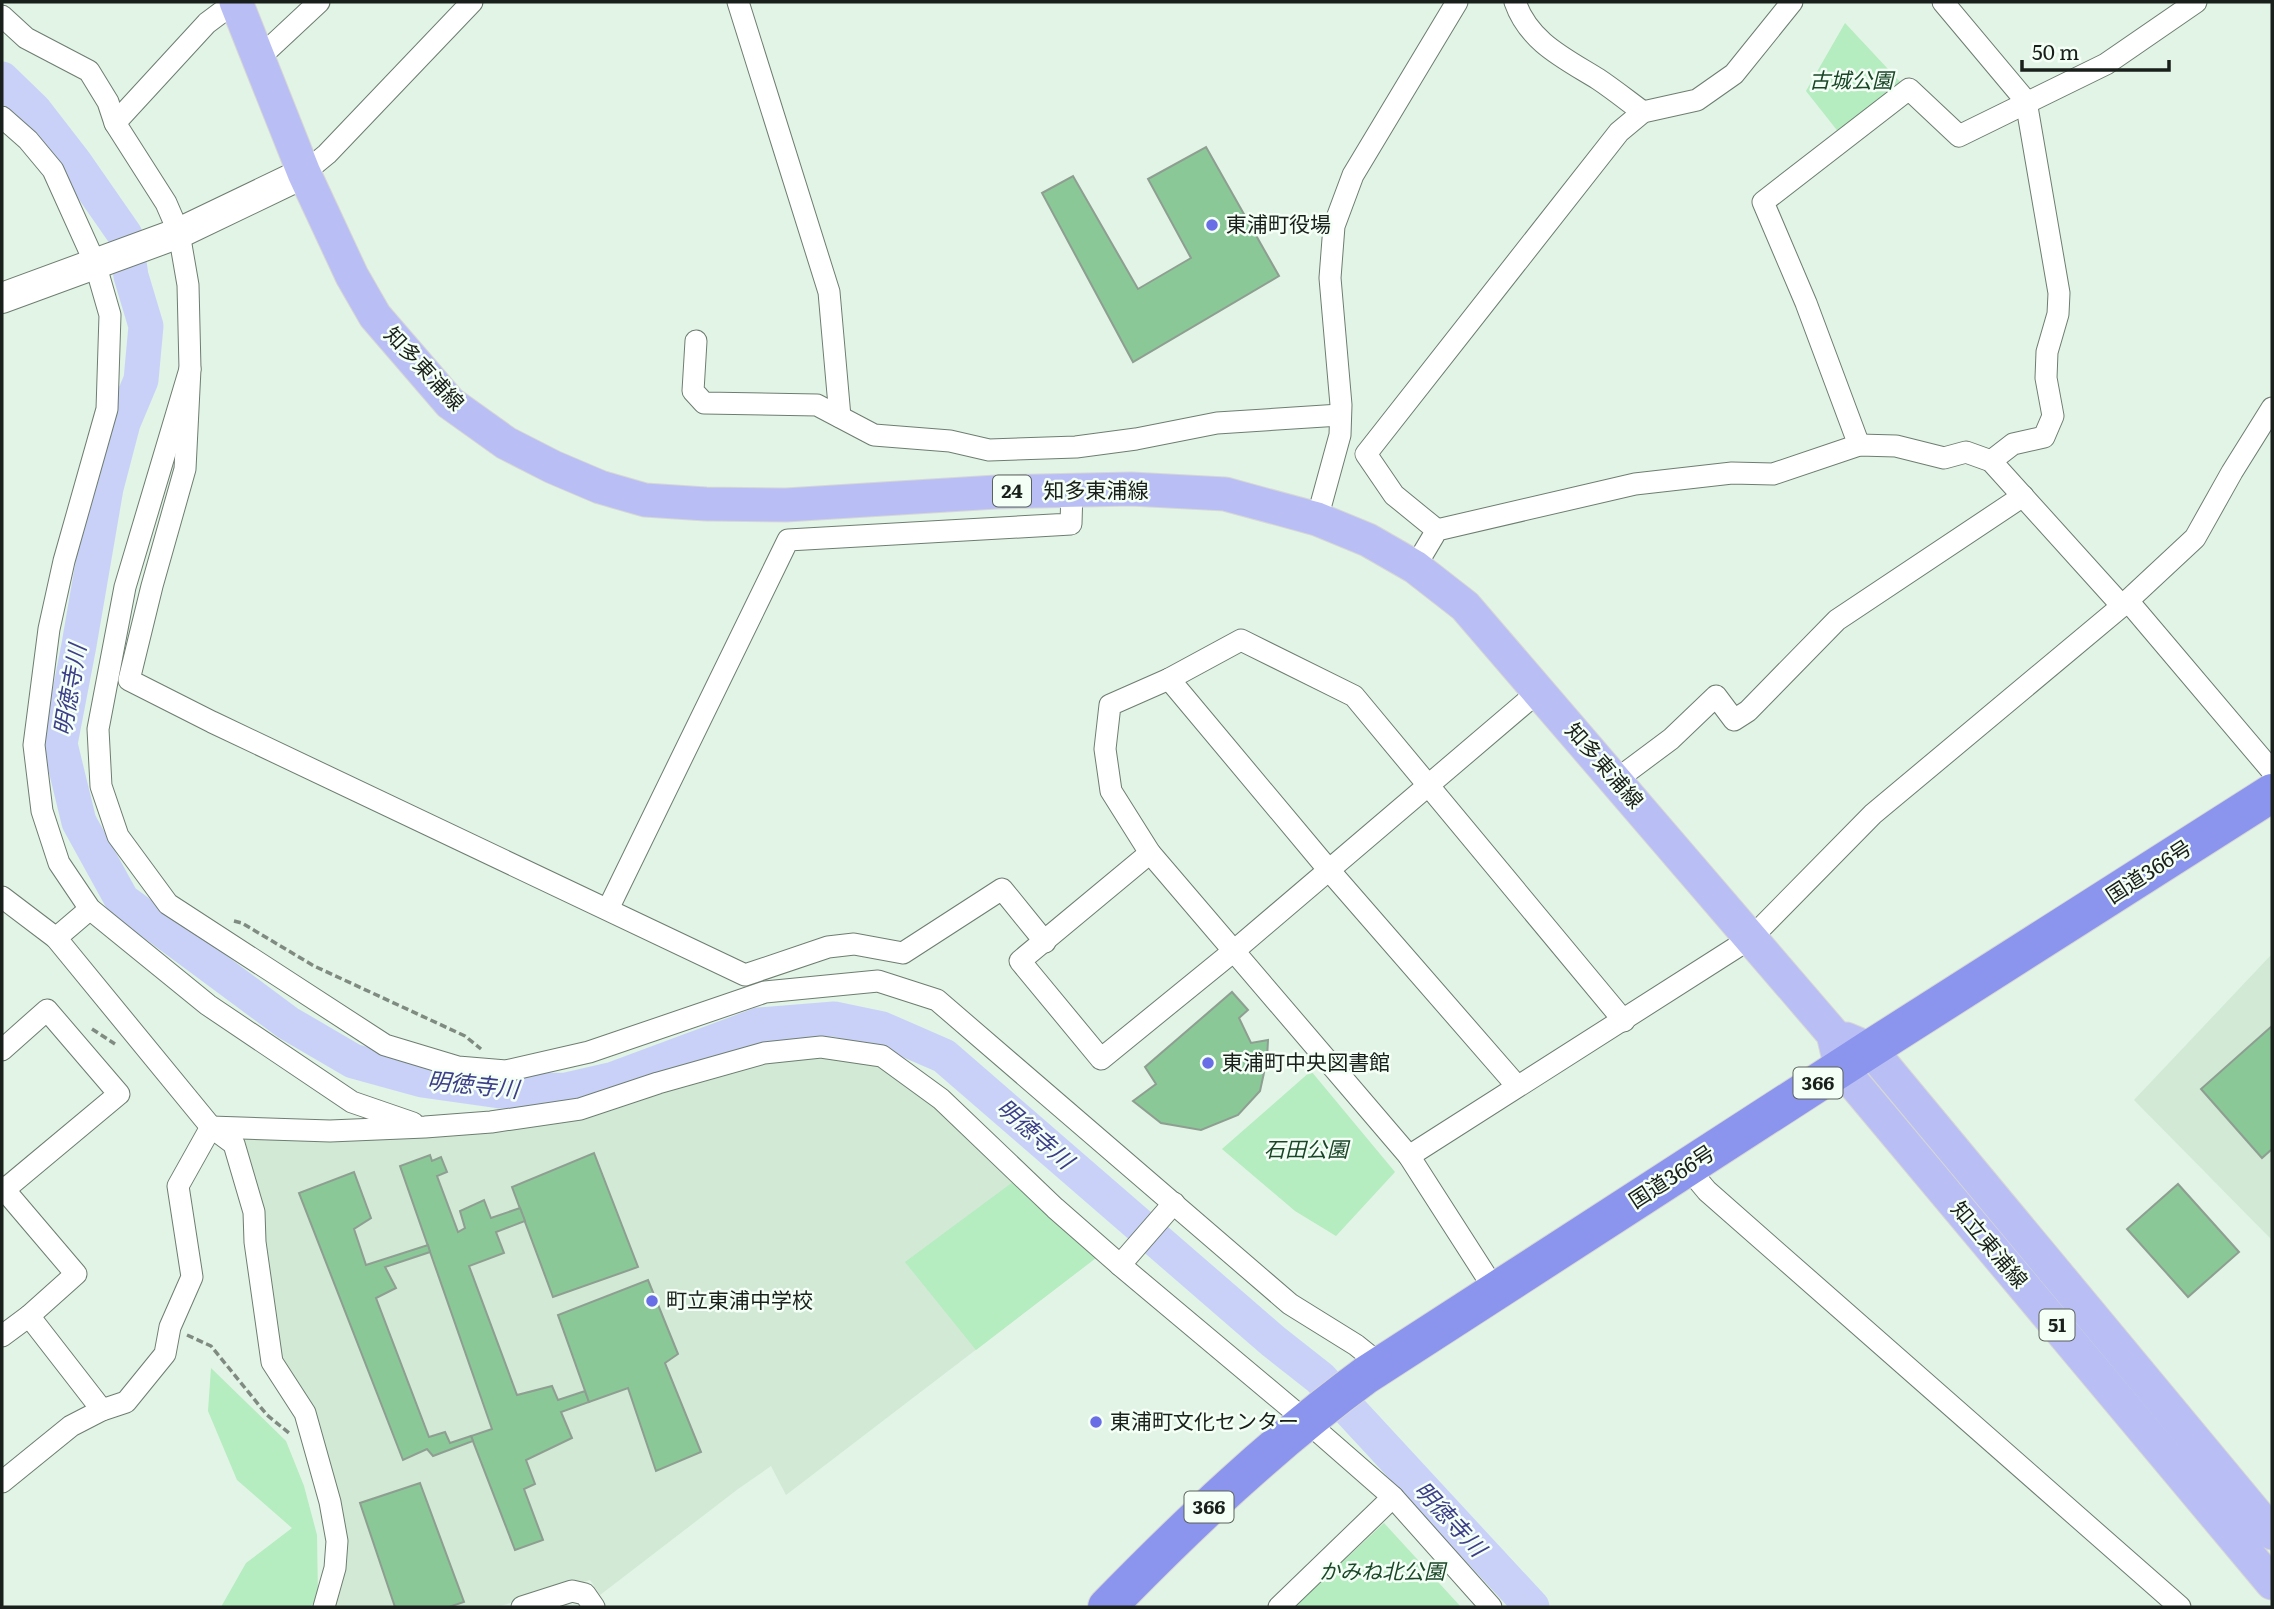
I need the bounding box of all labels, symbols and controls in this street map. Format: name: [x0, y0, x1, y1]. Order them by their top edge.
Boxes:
scale bar: [2022, 28, 2169, 72]
text: 50 m: [2032, 35, 2079, 66]
park label: 古城公園: [1809, 63, 1896, 94]
place label: 東浦町役場: [1226, 207, 1331, 238]
marker: 東浦町役場: [1204, 217, 1220, 233]
street label: 知多東浦線: [379, 318, 473, 416]
street label: 知多東浦線: [1044, 473, 1149, 504]
road number: 24: [993, 476, 1031, 506]
water label: 明徳寺川: [43, 638, 93, 738]
street label: 知多東浦線: [1560, 715, 1652, 814]
street label: 国道366号: [2099, 831, 2197, 909]
place label: 東浦町中央図書館: [1222, 1045, 1390, 1076]
marker: 東浦町中央図書館: [1200, 1055, 1216, 1071]
water label: 明徳寺川: [426, 1061, 524, 1105]
road number: 366: [1794, 1068, 1842, 1098]
water label: 明徳寺川: [990, 1089, 1084, 1177]
park label: 石田公園: [1264, 1132, 1351, 1163]
street label: 国道366号: [1622, 1136, 1720, 1214]
street label: 知立東浦線: [1945, 1193, 2037, 1294]
place label: 町立東浦中学校: [666, 1283, 813, 1314]
marker: 町立東浦中学校: [644, 1293, 660, 1309]
road number: 51: [2039, 1310, 2074, 1340]
place label: 東浦町文化センター: [1110, 1404, 1299, 1435]
marker: 東浦町文化センター: [1088, 1414, 1104, 1430]
water label: 明徳寺川: [1408, 1472, 1497, 1565]
road number: 366: [1184, 1492, 1234, 1522]
park label: かみね北公園: [1319, 1554, 1448, 1585]

